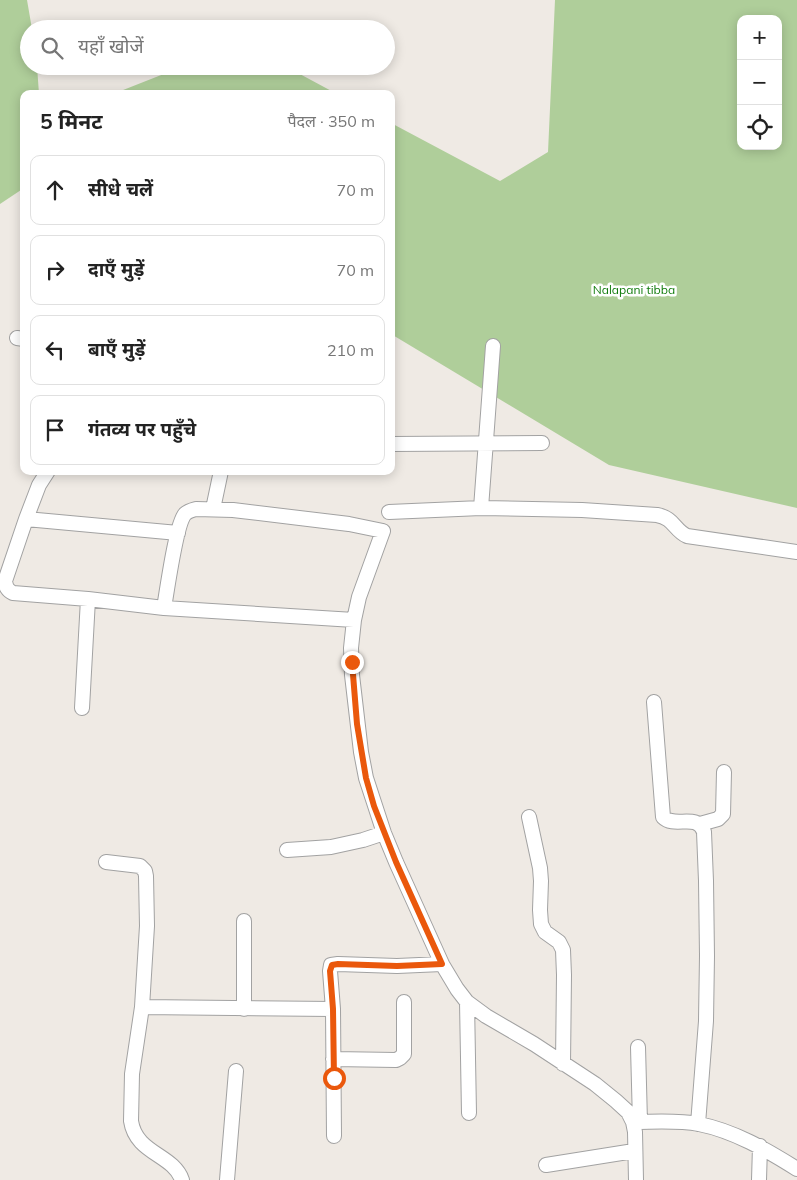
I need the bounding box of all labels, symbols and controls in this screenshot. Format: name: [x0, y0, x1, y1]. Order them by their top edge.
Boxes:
map controls: [737, 15, 782, 150]
button: +: [737, 15, 782, 60]
search box: [20, 20, 395, 75]
icon: search: [38, 34, 66, 62]
text: यहाँ खोजें: [78, 34, 144, 58]
button: −: [737, 60, 782, 105]
button: locate: [737, 105, 782, 150]
text: 5 मिनट: [40, 108, 102, 134]
text: पैदल · 350 m: [287, 111, 375, 131]
icon: ahead: [41, 176, 69, 204]
text: सीधे चलें: [88, 177, 153, 201]
text: 70 m: [337, 180, 374, 200]
icon: right: [41, 256, 69, 284]
text: दाएँ मुड़ें: [88, 257, 144, 281]
text: 70 m: [337, 260, 374, 280]
park label: Nalapani tibba: [593, 282, 675, 297]
icon: left: [41, 336, 69, 364]
text: बाएँ मुड़ें: [88, 337, 145, 361]
text: 210 m: [327, 340, 374, 360]
icon: arrive: [41, 416, 69, 444]
text: गंतव्य पर पहुँचे: [88, 417, 196, 441]
route end: [341, 651, 364, 674]
route start: [323, 1067, 346, 1090]

